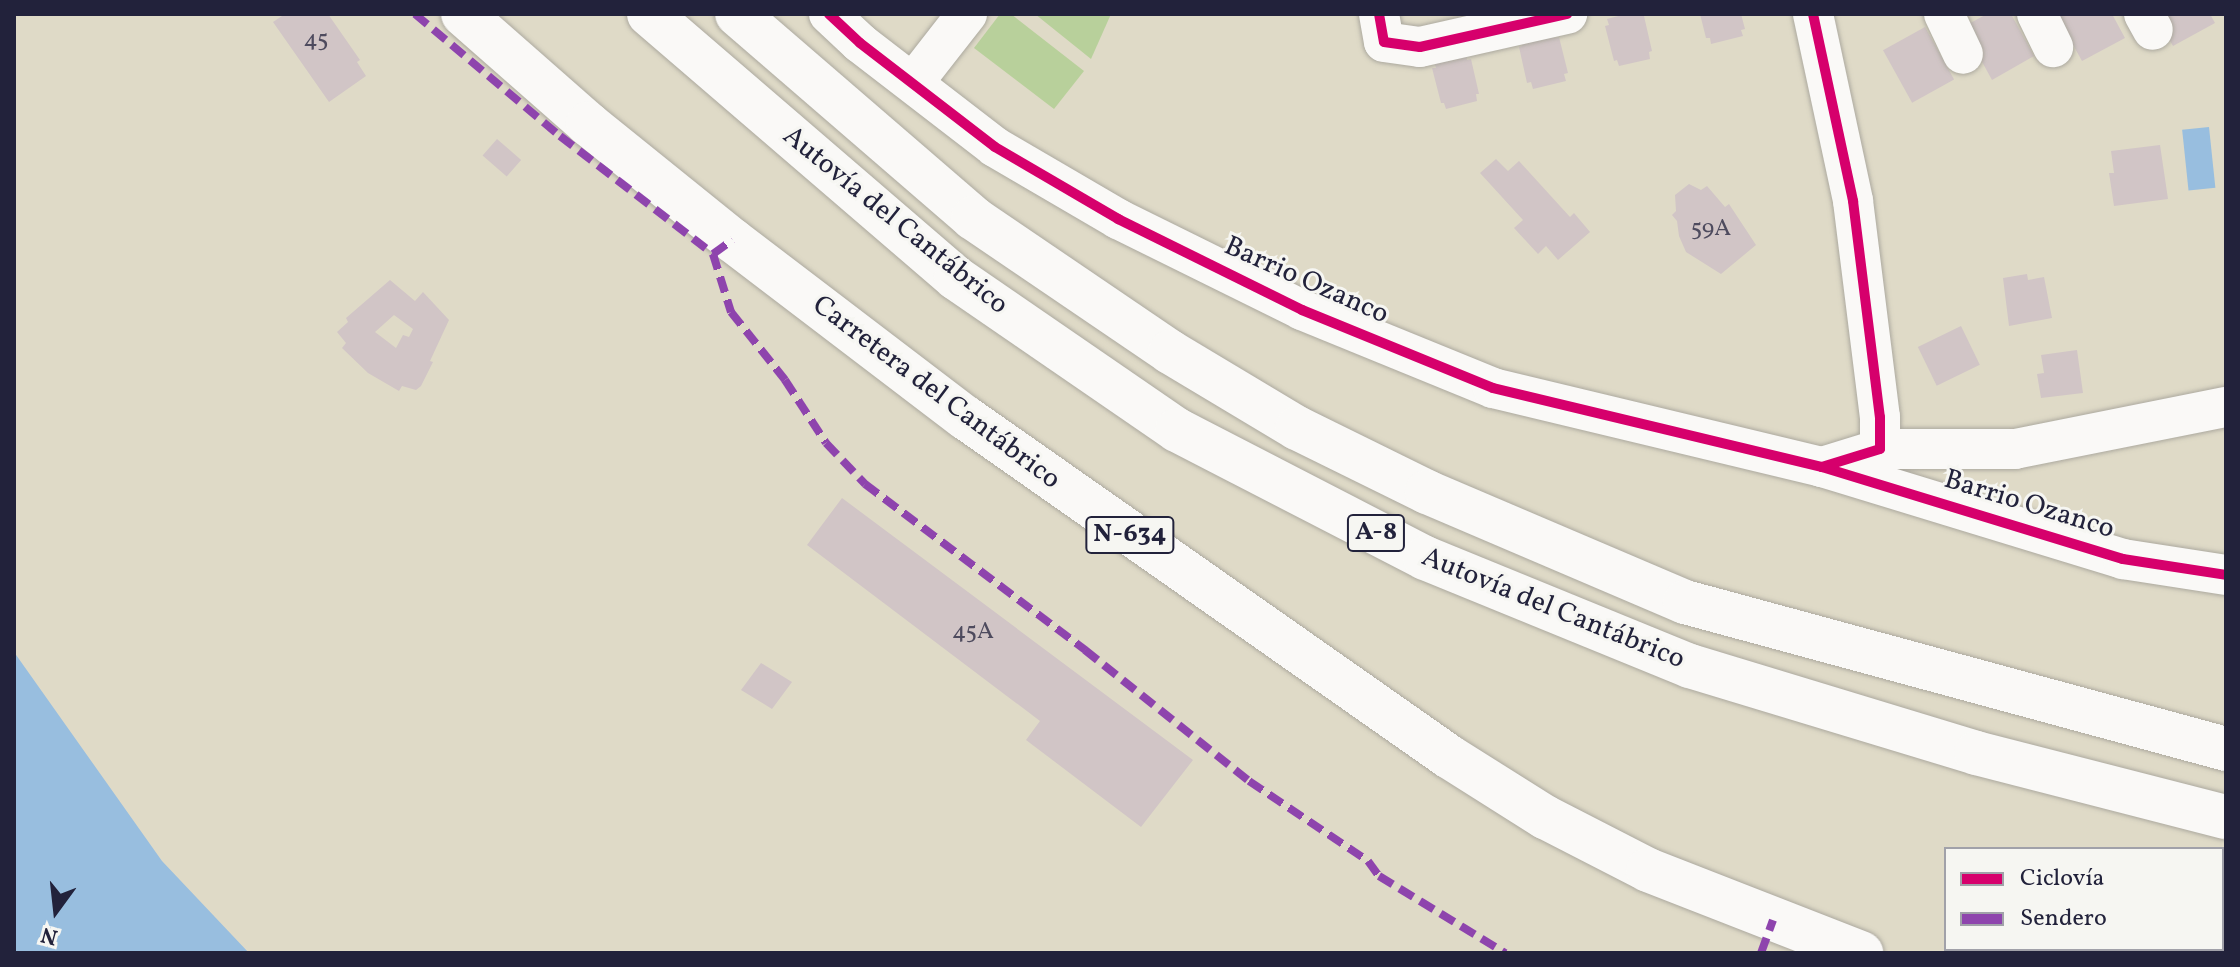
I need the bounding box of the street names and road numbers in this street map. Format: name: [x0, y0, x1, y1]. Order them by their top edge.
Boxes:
street label: Autovía del Cantábrico: [775, 120, 1015, 322]
street label: Barrio Ozanco: [1219, 230, 1393, 332]
street label: Carretera del Cantábrico: [805, 289, 1067, 497]
street label: Barrio Ozanco: [1940, 463, 2118, 547]
road number: A-8: [1346, 511, 1406, 555]
road number: N-634: [1084, 513, 1176, 557]
street label: Autovía del Cantábrico: [1417, 541, 1689, 677]

